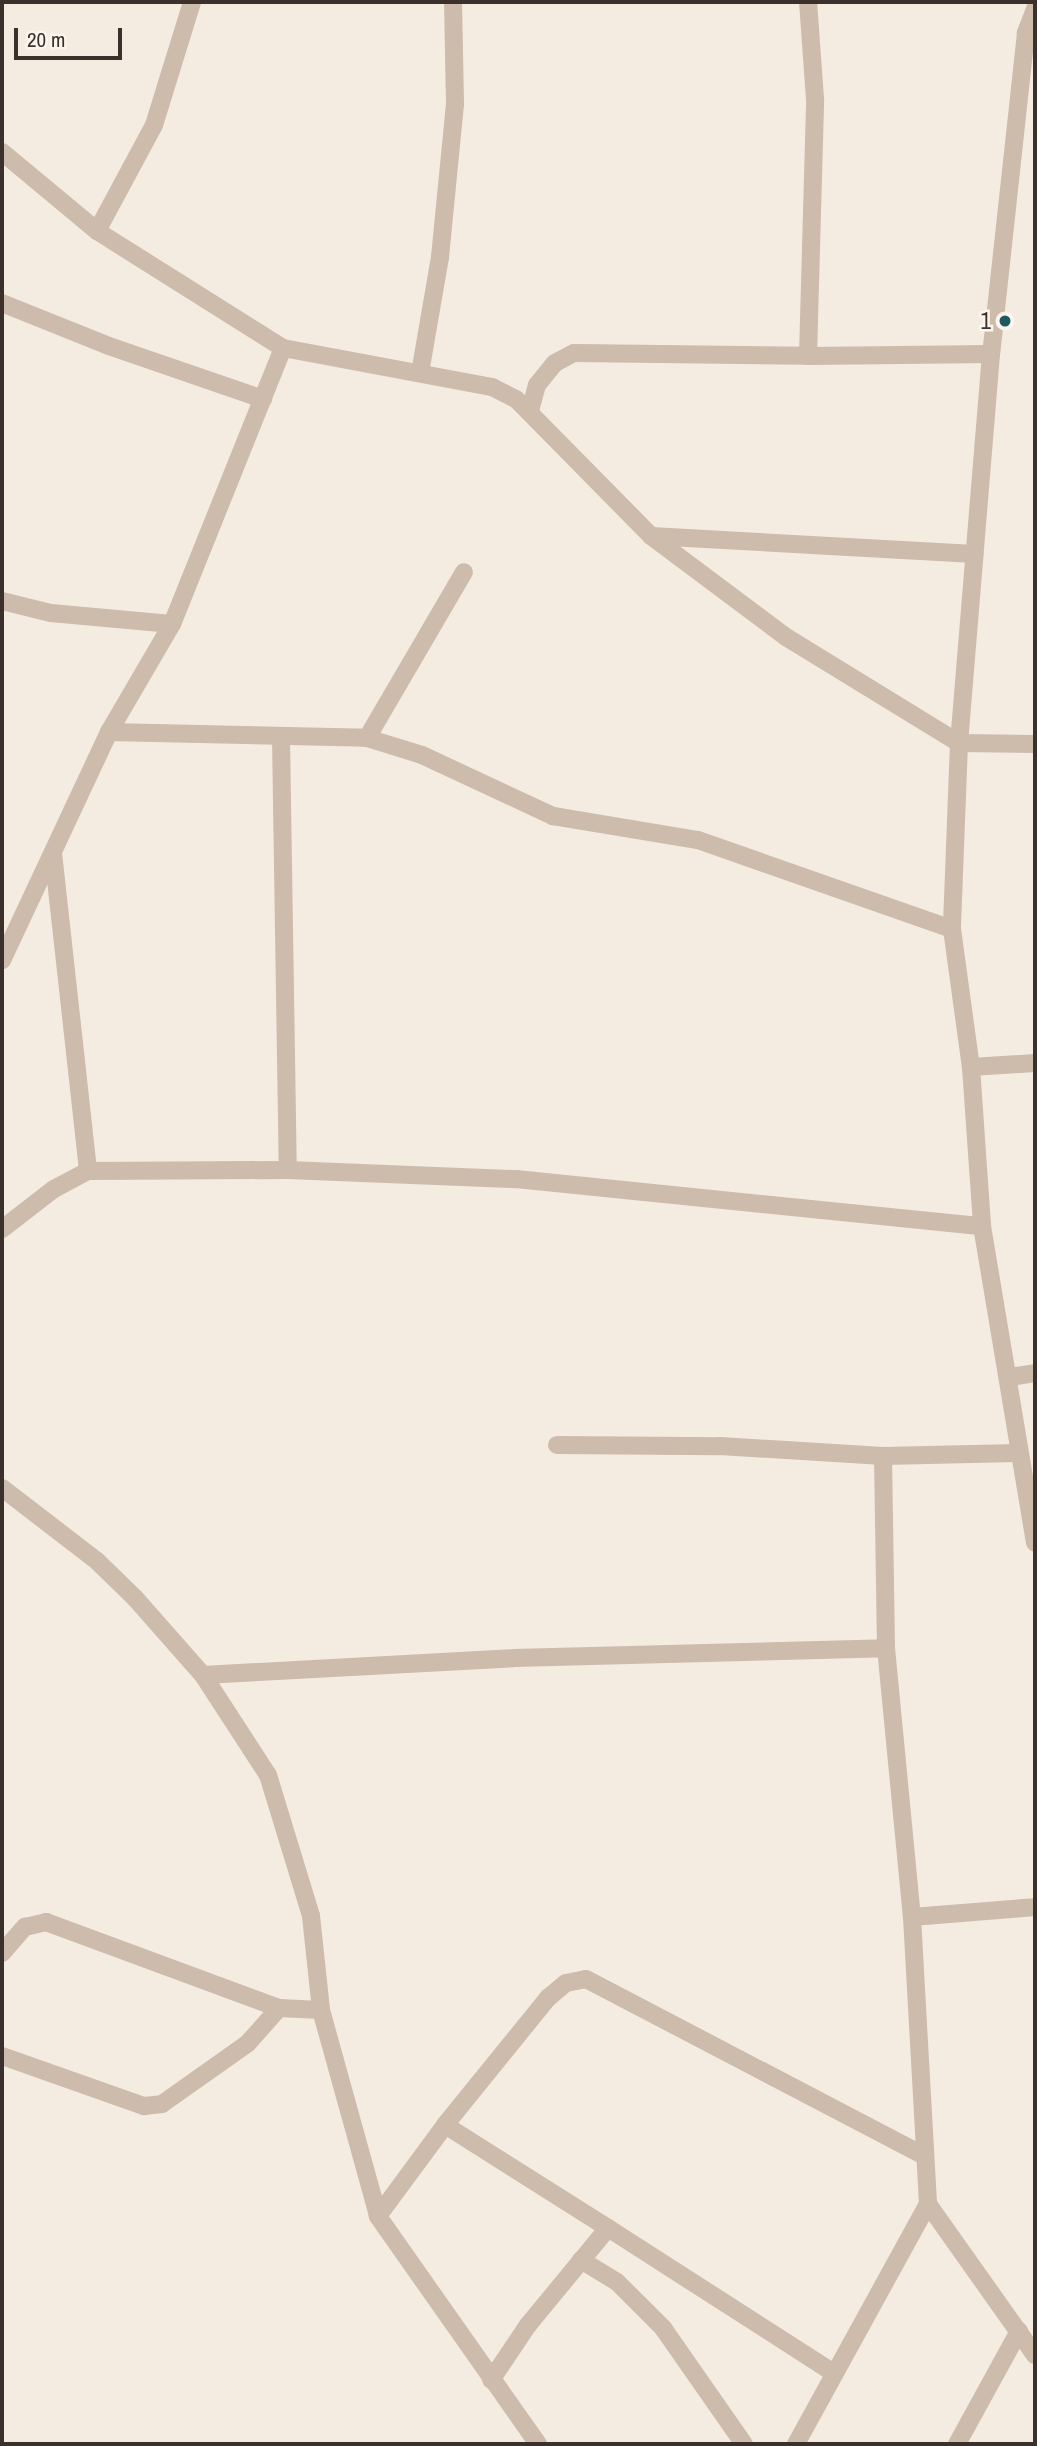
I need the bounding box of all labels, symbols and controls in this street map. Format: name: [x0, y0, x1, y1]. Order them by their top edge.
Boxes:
scale bar: [18, 14, 126, 58]
text: 20 m: [27, 25, 65, 54]
place label: 1: [981, 307, 991, 335]
marker: 1: [997, 313, 1013, 329]

